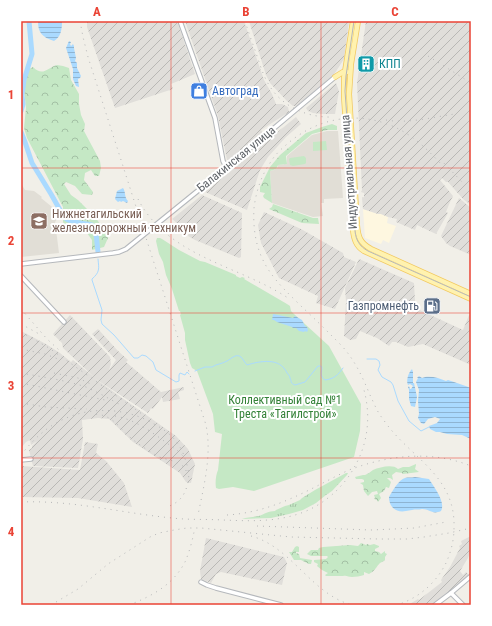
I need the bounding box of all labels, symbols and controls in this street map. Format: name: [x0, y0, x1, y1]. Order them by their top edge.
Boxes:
text: A: [93, 4, 101, 19]
text: B: [242, 4, 250, 19]
text: C: [391, 4, 399, 19]
building icon: КПП: [356, 54, 376, 74]
place label: КПП: [379, 57, 401, 71]
shop icon: Автоград: [189, 81, 209, 101]
place label: Автоград: [212, 84, 259, 98]
text: 1: [8, 87, 14, 102]
street label: Индустриальная улица: [338, 114, 360, 230]
street label: Балакинская улица: [194, 123, 278, 195]
place label: Нижнетагильский железнодорожный техникум: [52, 207, 196, 235]
school or university icon: Нижнетагильский железнодорожный техникум: [29, 211, 49, 231]
text: 2: [8, 233, 15, 248]
fuel station icon: Газпромнефть: [422, 296, 442, 316]
place label: Газпромнефть: [348, 299, 419, 313]
text: 3: [8, 378, 14, 393]
park label: Коллективный сад №1 Треста «Тагилстрой»: [228, 393, 342, 421]
text: 4: [8, 524, 15, 539]

